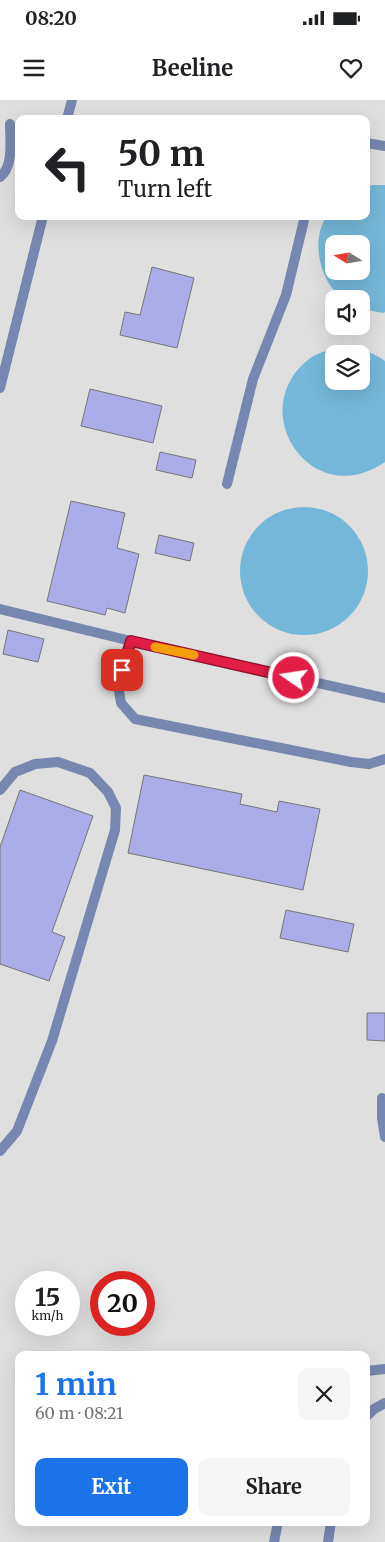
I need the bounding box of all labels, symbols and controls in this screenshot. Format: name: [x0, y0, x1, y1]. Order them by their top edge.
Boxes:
text: 08:20: [25, 6, 77, 30]
icon: menu: [20, 54, 48, 82]
text: Beeline: [152, 54, 233, 82]
icon: heart: [337, 54, 365, 82]
text: 50 m: [118, 132, 205, 176]
icon: left: [35, 135, 100, 200]
text: Turn left: [118, 175, 212, 203]
north arrow: [325, 235, 370, 280]
map controls: [325, 235, 370, 390]
button: sound: [325, 290, 370, 335]
button: layers: [325, 345, 370, 390]
pin: [101, 649, 143, 691]
position arrow: [267, 651, 319, 703]
icon: arrive: [108, 656, 136, 684]
speed limit sign: 20: [90, 1271, 155, 1336]
text: 15: [35, 1281, 60, 1313]
text: km/h: [32, 1308, 63, 1323]
text: 1 min: [35, 1365, 117, 1403]
button: close: [298, 1368, 350, 1420]
text: 60 m · 08:21: [35, 1403, 123, 1423]
button: Exit: [35, 1458, 188, 1516]
button: Share: [198, 1458, 350, 1516]

